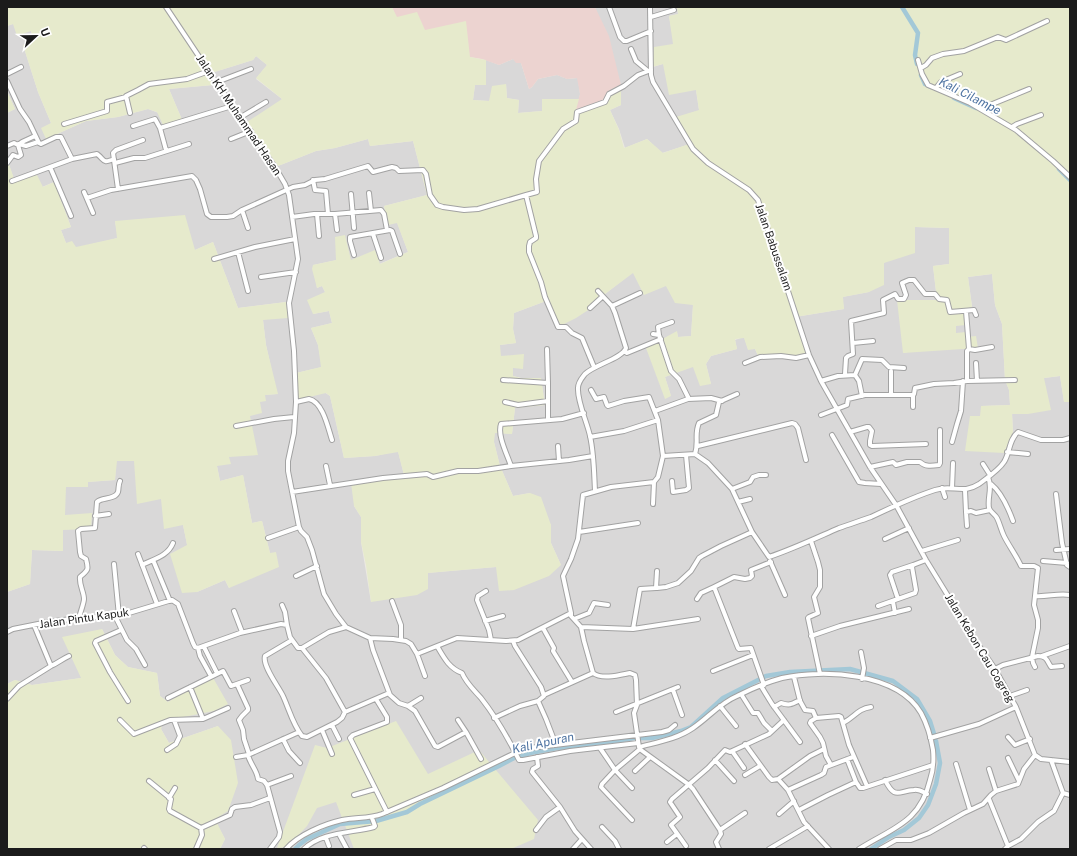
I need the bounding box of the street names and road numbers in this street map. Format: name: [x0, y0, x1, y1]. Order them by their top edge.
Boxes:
street label: Jalan KH Muhammad Hasan: [194, 52, 284, 178]
street label: Jalan Babussalam: [753, 202, 795, 292]
street label: Jalan Kebon Cau Cogreg: [943, 592, 1017, 705]
street label: Jalan Pintu Kapuk: [38, 606, 130, 630]

